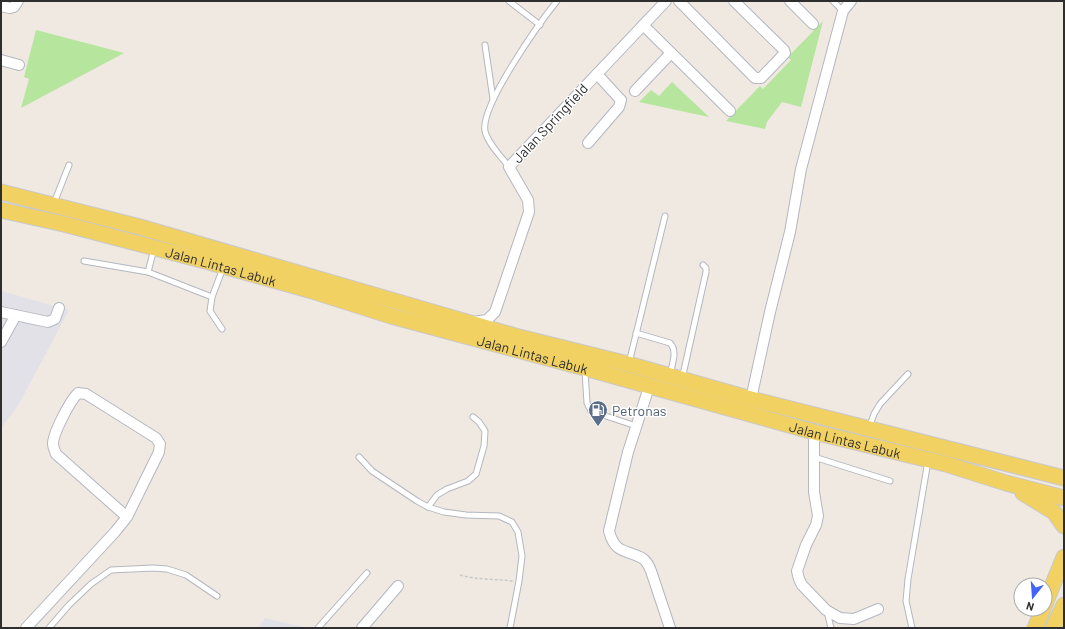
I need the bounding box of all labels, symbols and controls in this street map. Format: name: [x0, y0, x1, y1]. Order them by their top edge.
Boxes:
street label: Jalan Springfield: [509, 80, 591, 166]
street label: Jalan Lintas Labuk: [164, 242, 278, 289]
street label: Jalan Lintas Labuk: [475, 331, 590, 377]
fuel station icon: Petronas: [587, 399, 609, 427]
place label: Petronas: [612, 402, 667, 419]
street label: Jalan Lintas Labuk: [788, 417, 903, 461]
north arrow: [1013, 577, 1053, 617]
text: N: [1025, 600, 1035, 614]

